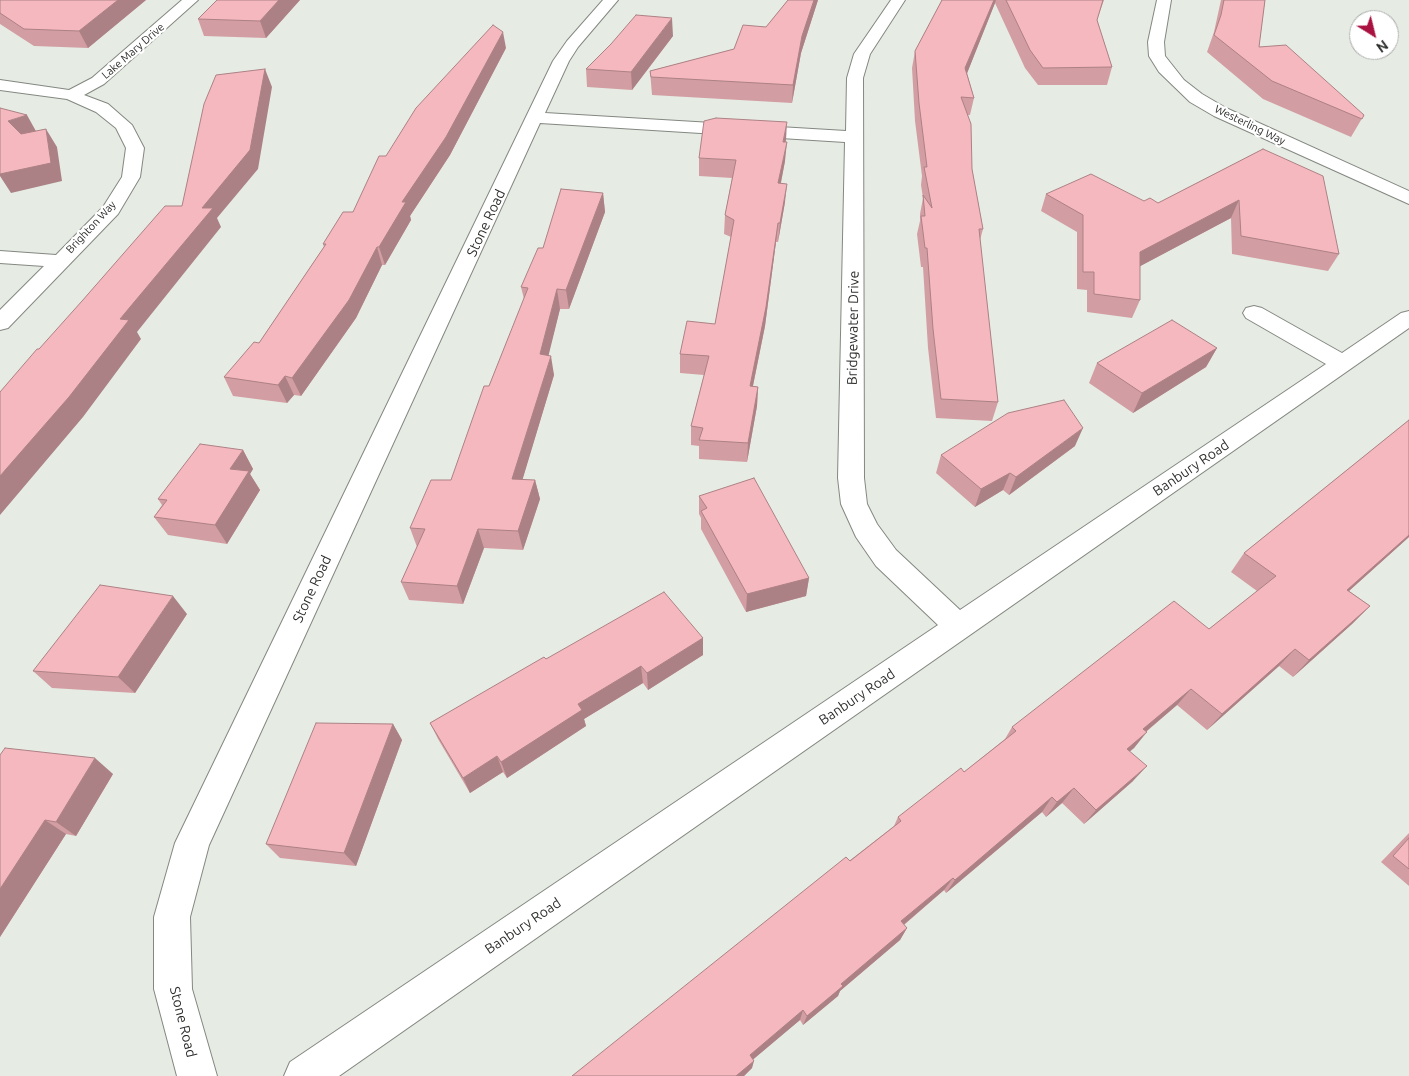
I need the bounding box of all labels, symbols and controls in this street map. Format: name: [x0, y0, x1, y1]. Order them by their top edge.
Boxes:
north arrow: [1349, 10, 1399, 60]
street label: Lake Mary Drive: [99, 20, 167, 82]
text: N: [1373, 37, 1391, 56]
street label: Westerling Way: [1213, 102, 1287, 148]
street label: Stone Road: [463, 187, 509, 259]
street label: Brighton Way: [63, 198, 119, 256]
street label: Bridgewater Drive: [844, 271, 862, 385]
street label: Banbury Road: [1150, 436, 1232, 500]
street label: Stone Road: [289, 553, 335, 625]
street label: Banbury Road: [816, 665, 898, 729]
street label: Banbury Road: [482, 894, 564, 958]
street label: Stone Road: [166, 985, 200, 1059]

